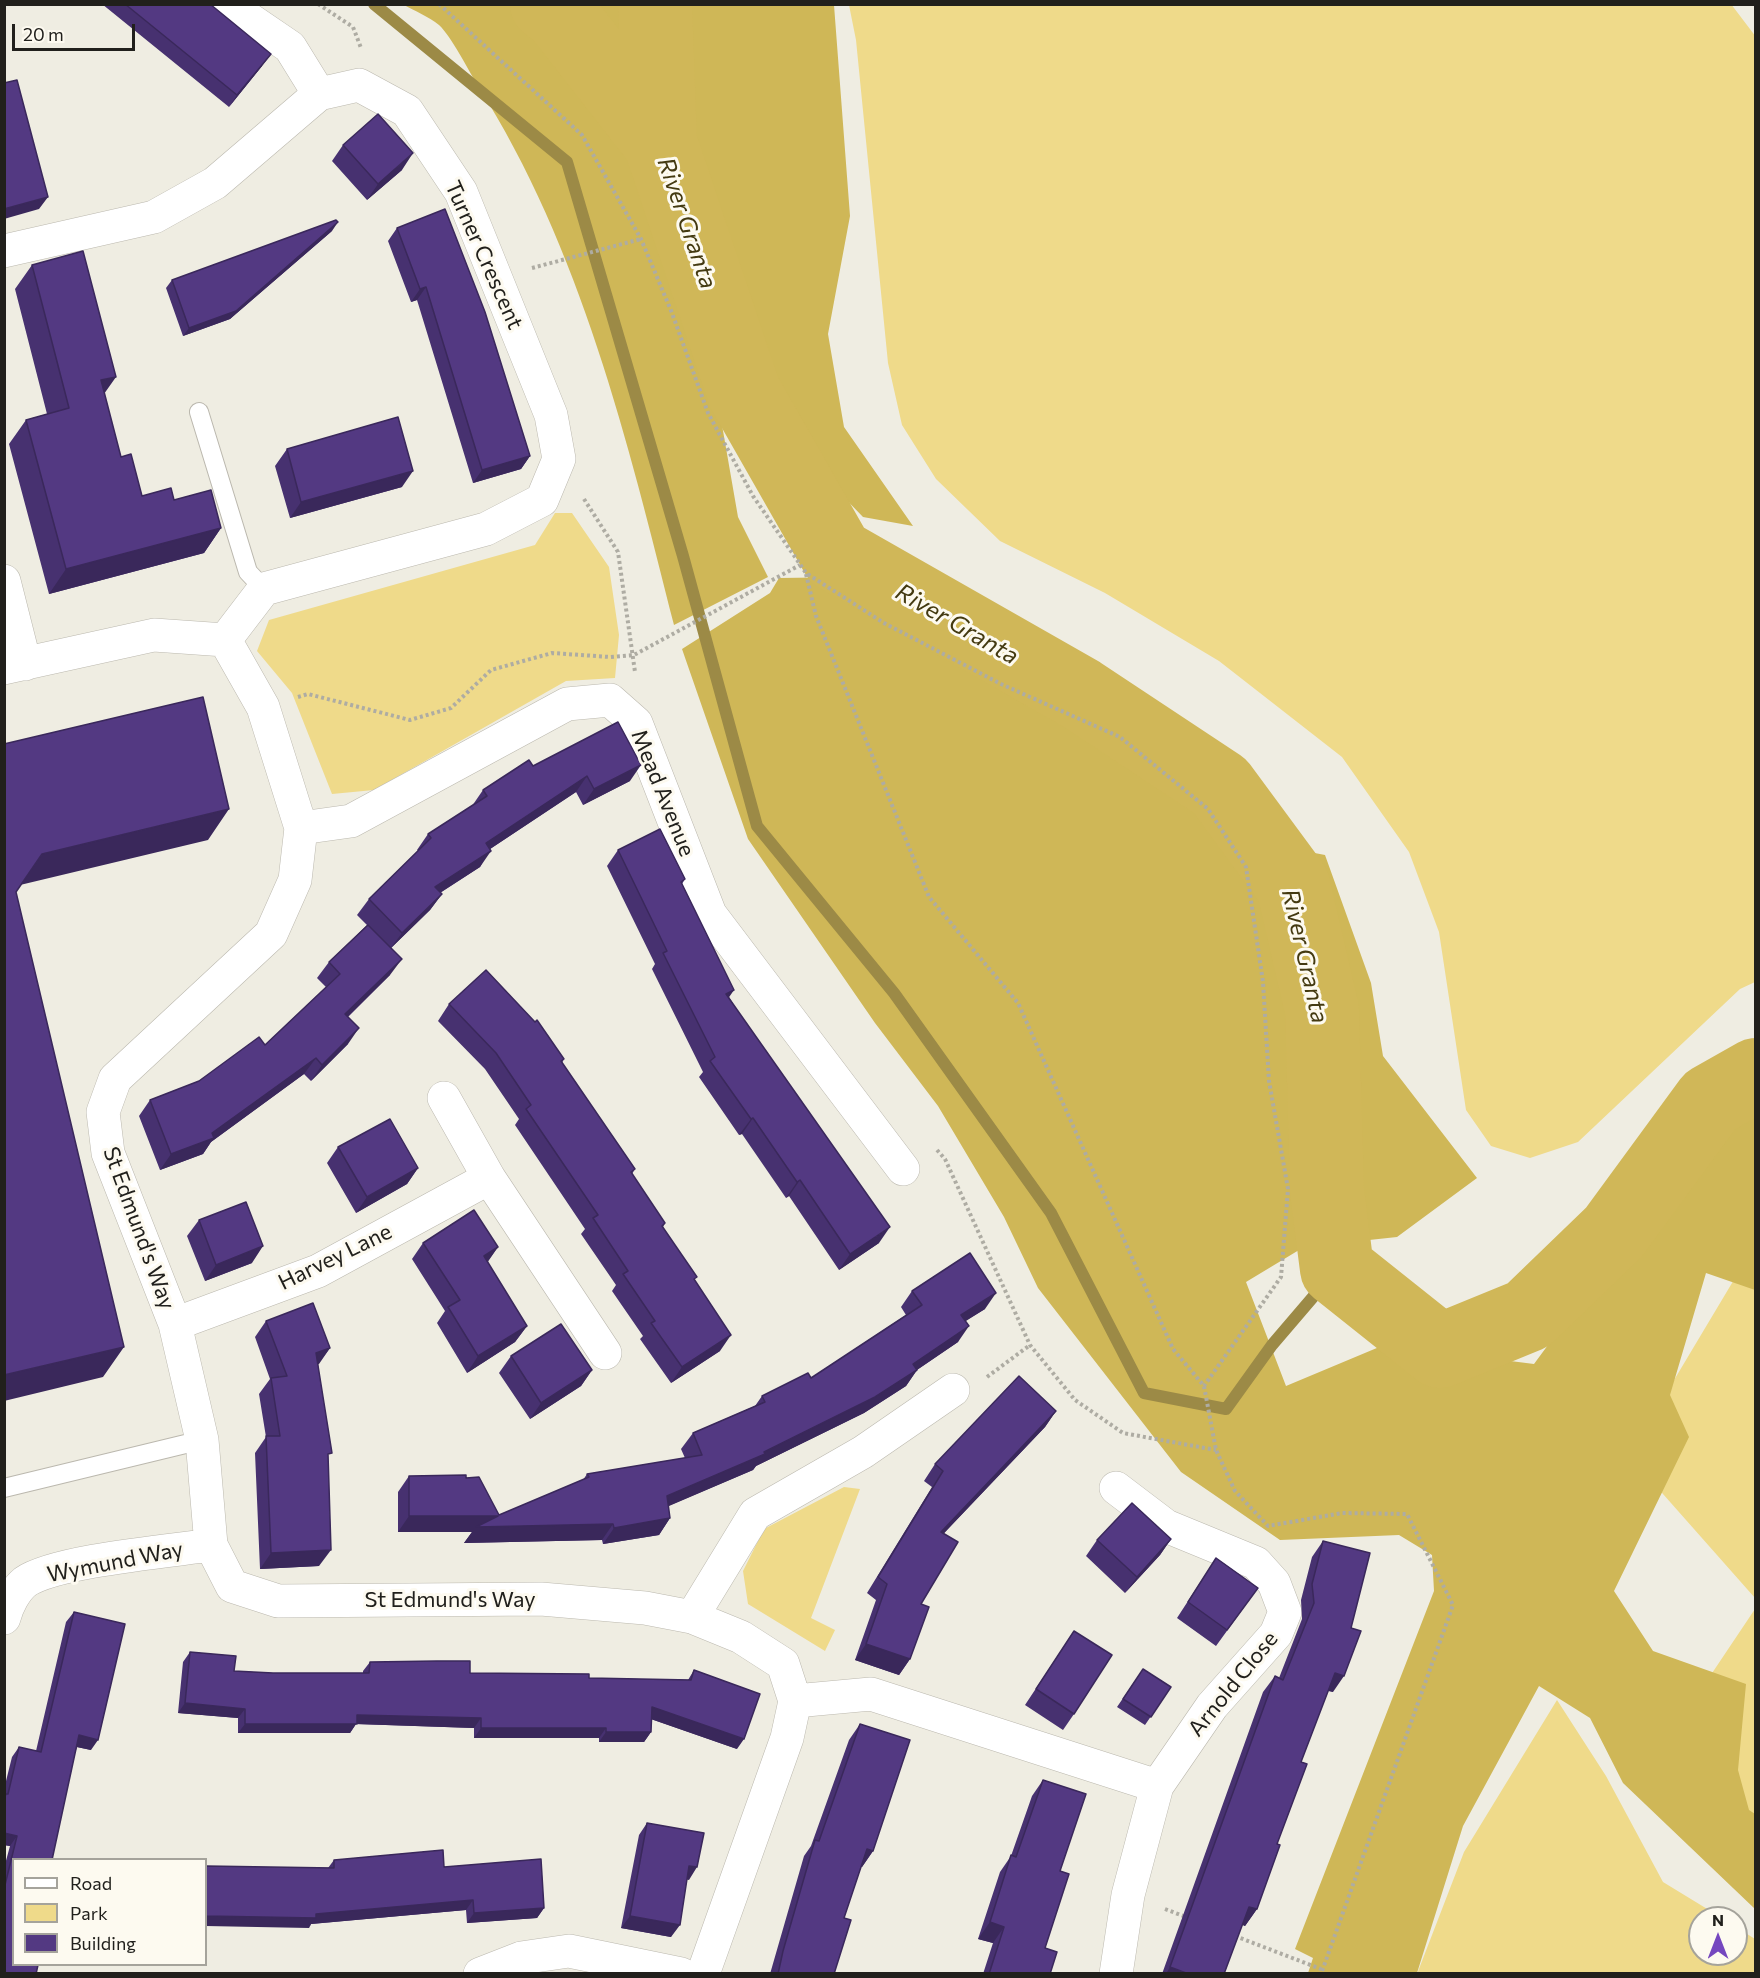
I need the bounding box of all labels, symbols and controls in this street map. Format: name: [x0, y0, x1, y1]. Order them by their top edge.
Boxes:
scale bar: [15, 12, 138, 50]
text: 20 m: [23, 23, 64, 45]
water label: River Granta: [651, 154, 723, 292]
street label: Turner Crescent: [439, 177, 529, 333]
water label: River Granta: [891, 577, 1023, 671]
street label: Mead Avenue: [626, 726, 700, 860]
water label: River Granta: [1276, 886, 1334, 1026]
street label: St Edmund's Way: [97, 1143, 181, 1313]
street label: Harvey Lane: [274, 1218, 396, 1296]
street label: Wymund Way: [45, 1536, 185, 1588]
street label: St Edmund's Way: [364, 1587, 536, 1613]
street label: Arnold Close: [1183, 1626, 1283, 1742]
legend: [12, 1858, 207, 1966]
text: Road: [70, 1872, 112, 1894]
text: Park: [70, 1902, 108, 1924]
north arrow: [1688, 1906, 1748, 1966]
text: N: [1712, 1910, 1724, 1929]
text: Building: [70, 1932, 136, 1954]

